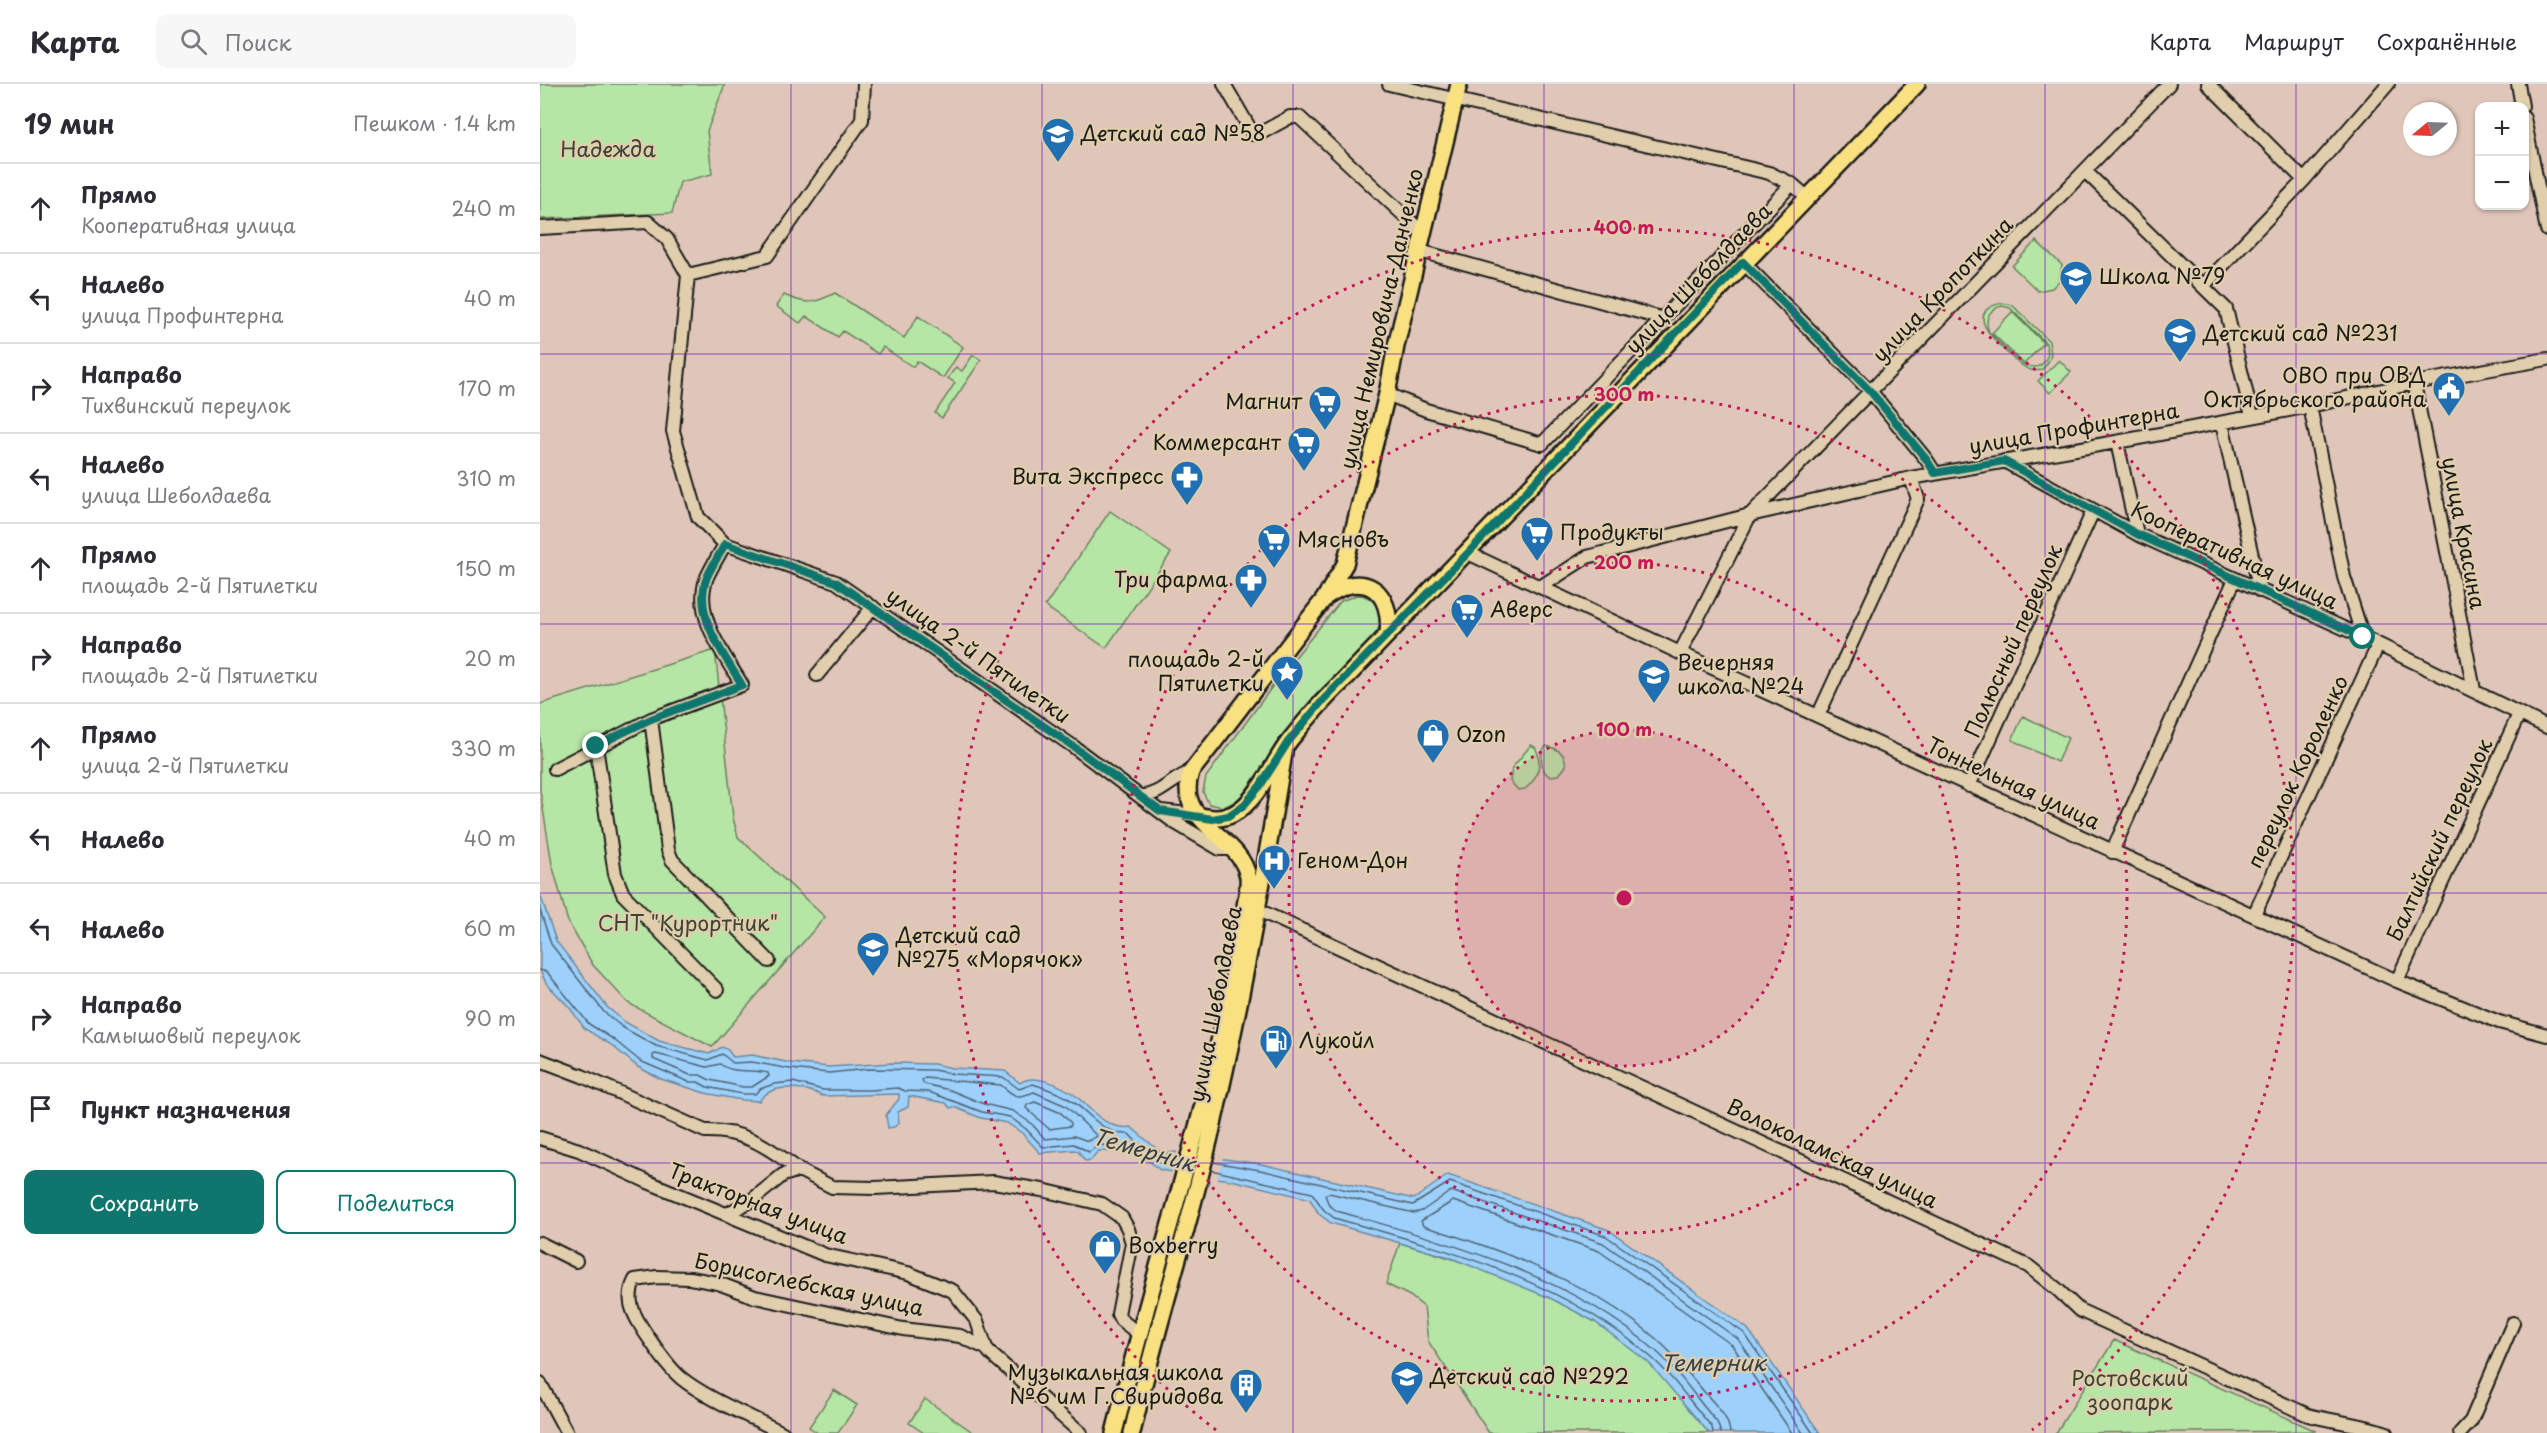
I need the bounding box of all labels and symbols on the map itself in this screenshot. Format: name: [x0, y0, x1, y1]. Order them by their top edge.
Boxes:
north arrow: [2403, 102, 2457, 156]
school or university icon: Детский сад №58: [1040, 116, 1076, 163]
place label: Детский сад №58: [1080, 116, 1266, 148]
park label: Надежда: [560, 132, 656, 164]
street label: улица Немировича-Данченко: [1330, 165, 1430, 472]
street label: улица Шеболдаева: [1617, 195, 1778, 360]
street label: улица Кропоткина: [1864, 208, 2020, 369]
text: 400 m: [1594, 213, 1654, 240]
school or university icon: Школа №79: [2058, 259, 2094, 306]
place label: Школа №79: [2099, 259, 2225, 291]
school or university icon: Детский сад №231: [2162, 316, 2198, 363]
place label: Детский сад №231: [2202, 316, 2398, 348]
place label: ОВО при ОВД Октябрьского района: [2203, 358, 2426, 414]
public building icon: ОВО при ОВД Октябрьского района: [2431, 370, 2467, 417]
text: 300 m: [1594, 380, 1654, 407]
place label: Магнит: [1225, 384, 1303, 416]
supermarket icon: Магнит: [1307, 384, 1343, 431]
street label: улица Профинтерна: [1966, 393, 2181, 461]
place label: Коммерсант: [1153, 425, 1282, 457]
supermarket icon: Коммерсант: [1286, 425, 1322, 472]
street label: улица Красина: [2435, 454, 2496, 612]
place label: Вита Экспресс: [1011, 459, 1164, 491]
pharmacy icon: Вита Экспресс: [1169, 459, 1205, 506]
street label: Кооперативная улица: [2126, 492, 2344, 617]
supermarket icon: Продукты: [1519, 515, 1555, 562]
place label: Продукты: [1560, 515, 1664, 547]
supermarket icon: Мясновъ: [1256, 522, 1292, 569]
place label: Мясновъ: [1297, 522, 1389, 554]
street label: Полюсный переулок: [1955, 538, 2069, 742]
text: 200 m: [1594, 548, 1654, 575]
place label: Три фарма: [1114, 562, 1228, 594]
pharmacy icon: Три фарма: [1233, 562, 1269, 609]
street label: улица 2-й Пятилетки: [880, 579, 1078, 730]
supermarket icon: Аверс: [1449, 592, 1485, 639]
place label: Аверс: [1490, 592, 1553, 624]
route start: [2349, 623, 2375, 649]
place label: площадь 2-й Пятилетки: [1128, 642, 1264, 698]
place label: Вечерняя школа №24: [1677, 645, 1804, 701]
place icon: площадь 2-й Пятилетки: [1269, 654, 1305, 701]
school or university icon: Вечерняя школа №24: [1636, 657, 1672, 704]
street label: переулок Короленко: [2237, 669, 2355, 873]
text: 100 m: [1596, 715, 1652, 742]
shop icon: Ozon: [1415, 717, 1451, 764]
place label: Ozon: [1456, 717, 1506, 749]
street label: Тоннельная улица: [1922, 728, 2107, 837]
route end: [582, 732, 608, 758]
street label: Балтийский переулок: [2377, 732, 2499, 946]
hospital icon: Геном-Дон: [1256, 843, 1292, 890]
place label: Геном-Дон: [1297, 843, 1408, 875]
centre of rings: [1614, 888, 1634, 908]
street label: улица Шеболдаева: [1179, 903, 1249, 1105]
park label: СНТ "Курортник": [598, 906, 778, 938]
place label: Детский сад №275 «Морячок»: [895, 918, 1083, 974]
school or university icon: Детский сад №275 «Морячок»: [855, 930, 891, 977]
fuel station icon: Лукойл: [1258, 1023, 1294, 1070]
place label: Лукойл: [1299, 1023, 1375, 1055]
street label: Волоколамская улица: [1722, 1089, 1944, 1216]
water label: Темерник: [1089, 1118, 1201, 1179]
street label: Тракторная улица: [664, 1153, 854, 1251]
shop icon: Boxberry: [1087, 1228, 1123, 1275]
place label: Boxberry: [1128, 1228, 1219, 1260]
street label: Борисоглебская улица: [692, 1243, 928, 1323]
water label: Темерник: [1660, 1345, 1767, 1378]
place label: Музыкальная школа №6 им Г.Свиридова: [1008, 1355, 1223, 1411]
school or university icon: Детский сад №292: [1389, 1359, 1425, 1406]
place label: Детский сад №292: [1429, 1359, 1629, 1391]
park label: Ростовский зоопарк: [2071, 1361, 2189, 1417]
building icon: Музыкальная школа №6 им Г.Свиридова: [1228, 1367, 1264, 1414]

